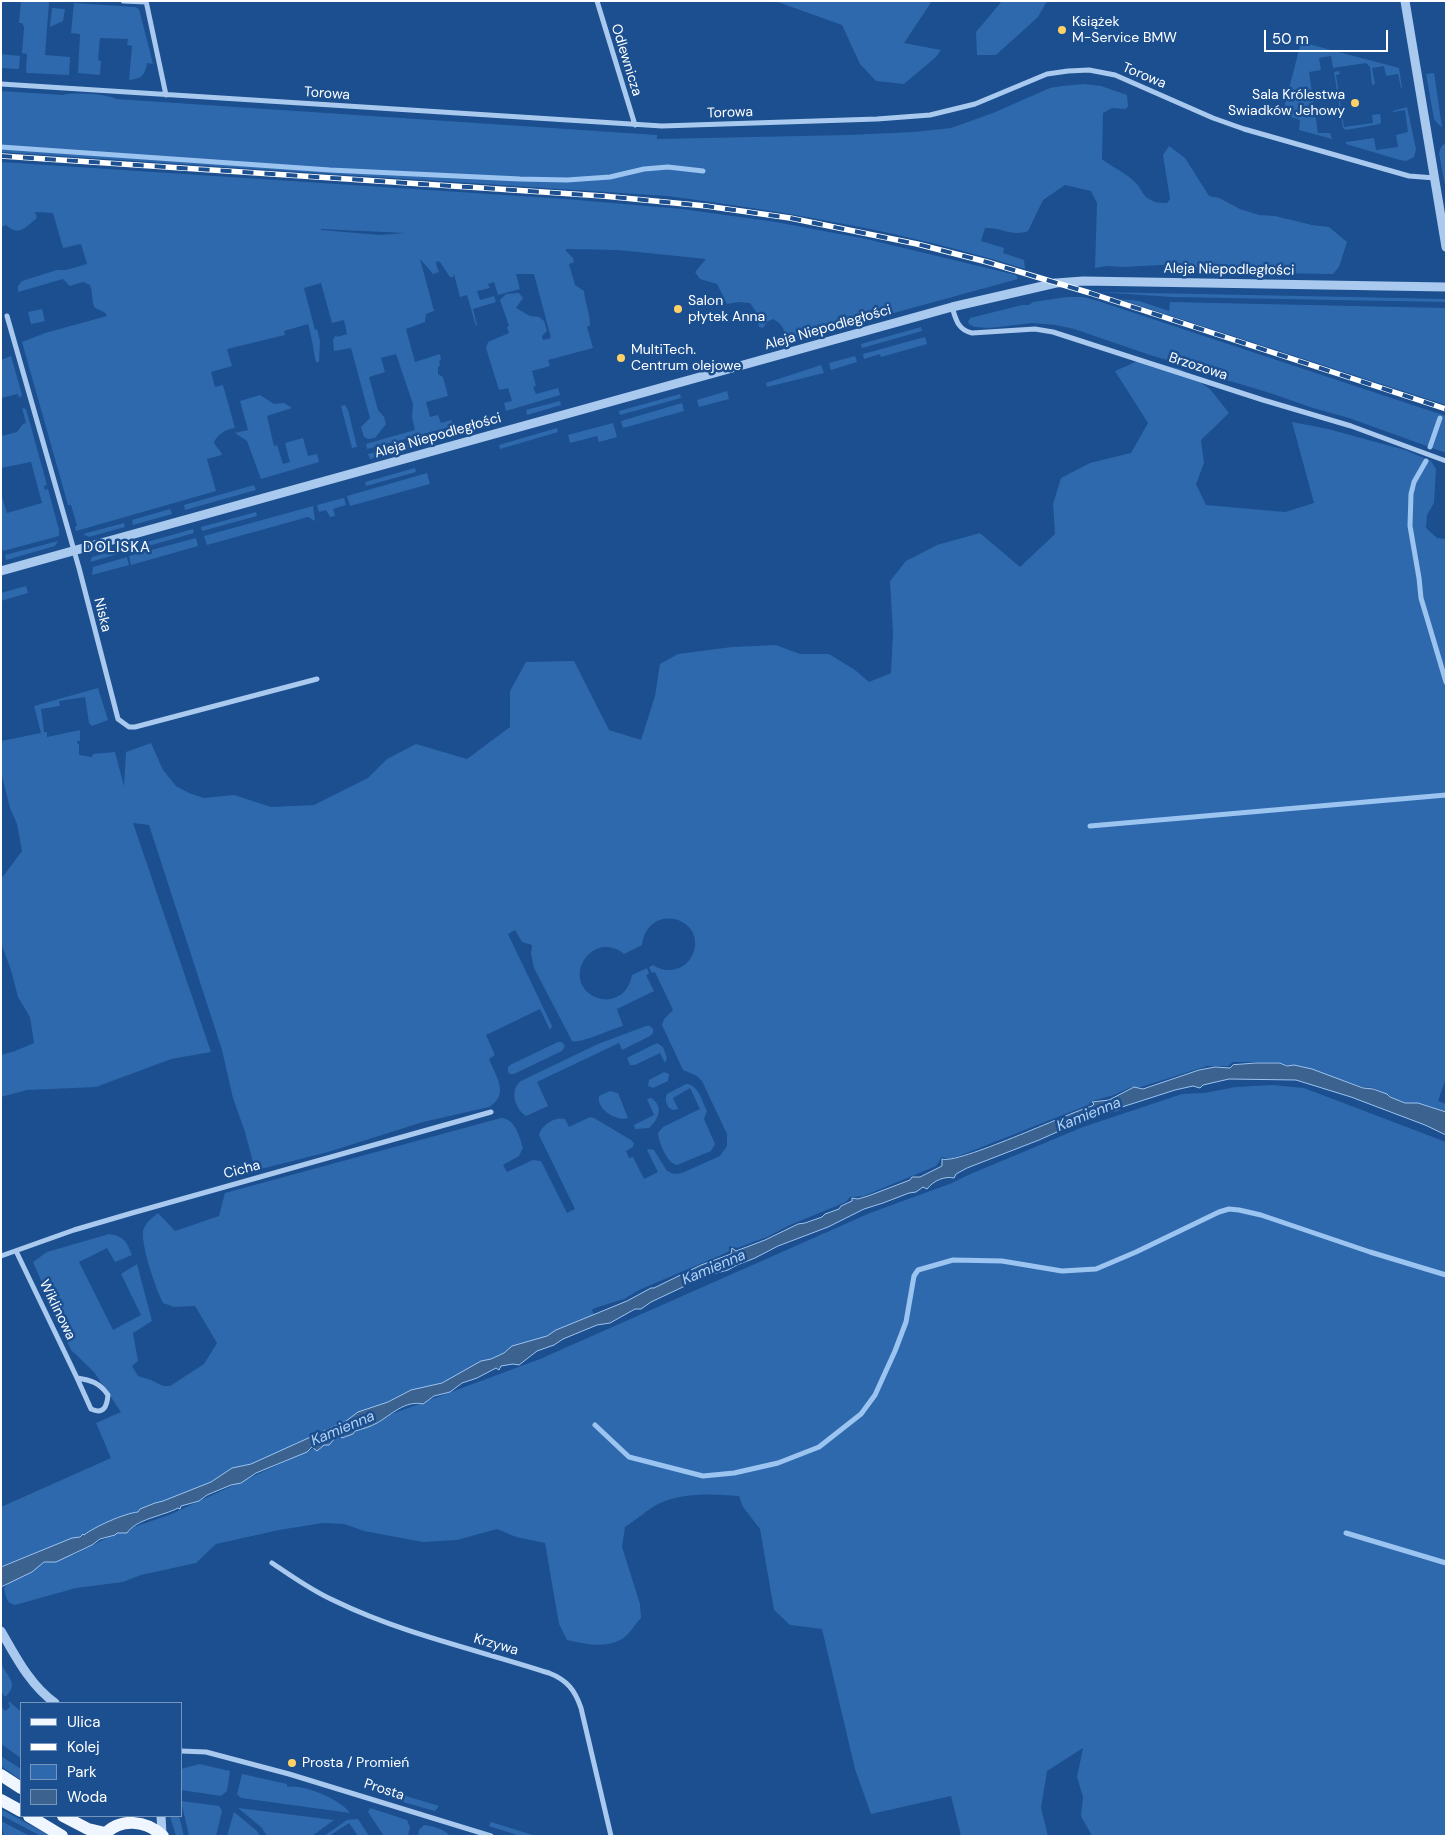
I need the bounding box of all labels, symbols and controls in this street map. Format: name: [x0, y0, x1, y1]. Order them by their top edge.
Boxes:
place label: Książek M-Service BMW: [1072, 14, 1177, 46]
scale bar: [1267, 20, 1391, 52]
street label: Odlewnicza: [607, 22, 645, 98]
marker: Książek M-Service BMW: [1056, 24, 1068, 36]
text: 50 m: [1272, 29, 1309, 49]
street label: Torowa: [1120, 59, 1168, 93]
street label: Torowa: [304, 84, 350, 104]
place label: Sala Królestwa Swiadków Jehowy: [1228, 87, 1345, 120]
marker: Sala Królestwa Swiadków Jehowy: [1349, 97, 1361, 109]
street label: Torowa: [707, 104, 753, 122]
street label: Aleja Niepodległości: [1163, 260, 1295, 280]
place label: Salon płytek Anna: [688, 293, 765, 326]
street label: Aleja Niepodległości: [763, 302, 893, 354]
marker: Salon płytek Anna: [672, 303, 684, 315]
place label: MultiTech. Centrum olejowe: [631, 342, 741, 374]
street label: Brzozowa: [1166, 350, 1230, 384]
marker: MultiTech. Centrum olejowe: [615, 352, 627, 364]
street label: Aleja Niepodległości: [373, 410, 503, 462]
district label: DOLISKA: [82, 539, 152, 557]
street label: Niska: [90, 596, 114, 634]
water label: Kamienna: [1054, 1094, 1124, 1136]
street label: Cicha: [222, 1157, 262, 1183]
water label: Kamienna: [679, 1246, 749, 1290]
street label: Wiklinowa: [35, 1277, 79, 1343]
water label: Kamienna: [308, 1407, 378, 1451]
street label: Krzywa: [472, 1631, 520, 1659]
legend: [20, 1702, 182, 1817]
text: Ulica: [67, 1712, 101, 1732]
text: Kolej: [67, 1737, 100, 1757]
place label: Prosta / Promień: [302, 1755, 409, 1771]
marker: Prosta / Promień: [286, 1757, 298, 1769]
text: Park: [67, 1762, 97, 1782]
street label: Prosta: [362, 1776, 406, 1804]
text: Woda: [67, 1787, 107, 1807]

